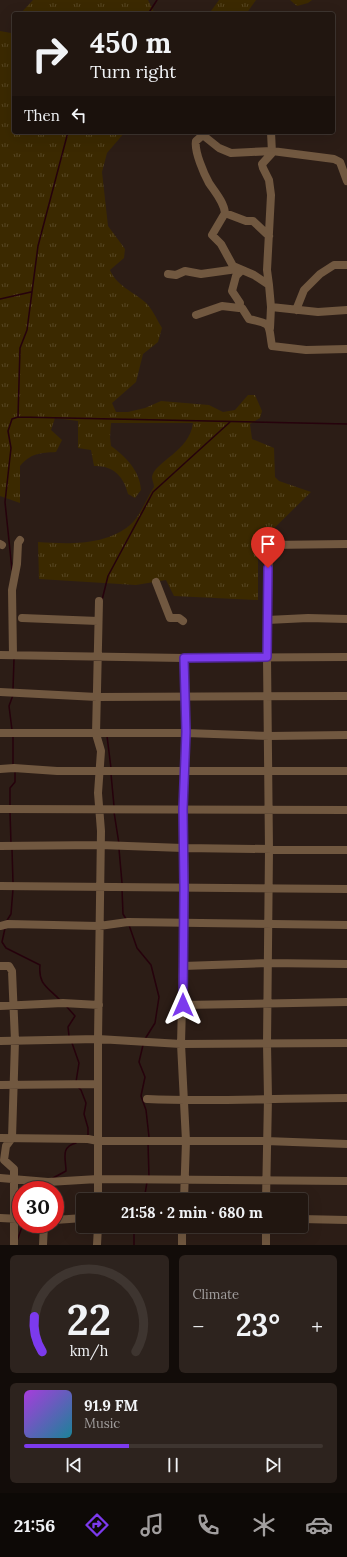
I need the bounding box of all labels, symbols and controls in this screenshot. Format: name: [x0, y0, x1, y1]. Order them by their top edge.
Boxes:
text: 450 m: [90, 25, 171, 61]
icon: right: [24, 28, 76, 80]
text: Turn right: [90, 60, 176, 83]
icon: left: [68, 104, 90, 126]
text: Then: [24, 106, 60, 125]
pin: [251, 527, 285, 568]
icon: arrive: [257, 533, 279, 555]
position arrow: [162, 984, 204, 1026]
speed limit sign: 30: [12, 1181, 64, 1233]
text: 21:58 · 2 min · 680 m: [121, 1203, 263, 1222]
text: Climate: [193, 1286, 239, 1303]
text: 22: [67, 1293, 111, 1346]
text: 23°: [236, 1306, 280, 1344]
text: −: [193, 1312, 204, 1340]
text: +: [311, 1312, 323, 1340]
text: km/h: [70, 1342, 109, 1361]
text: 91.9 FM: [84, 1396, 138, 1415]
text: Music: [84, 1415, 120, 1432]
icon: previous: [63, 1454, 85, 1476]
icon: pause: [162, 1454, 184, 1476]
icon: next: [262, 1454, 284, 1476]
icon: directions: [83, 1511, 111, 1539]
icon: music: [138, 1511, 166, 1539]
icon: phone: [194, 1511, 222, 1539]
icon: climate: [250, 1511, 278, 1539]
icon: car: [305, 1511, 333, 1539]
text: 21:56: [14, 1514, 55, 1537]

